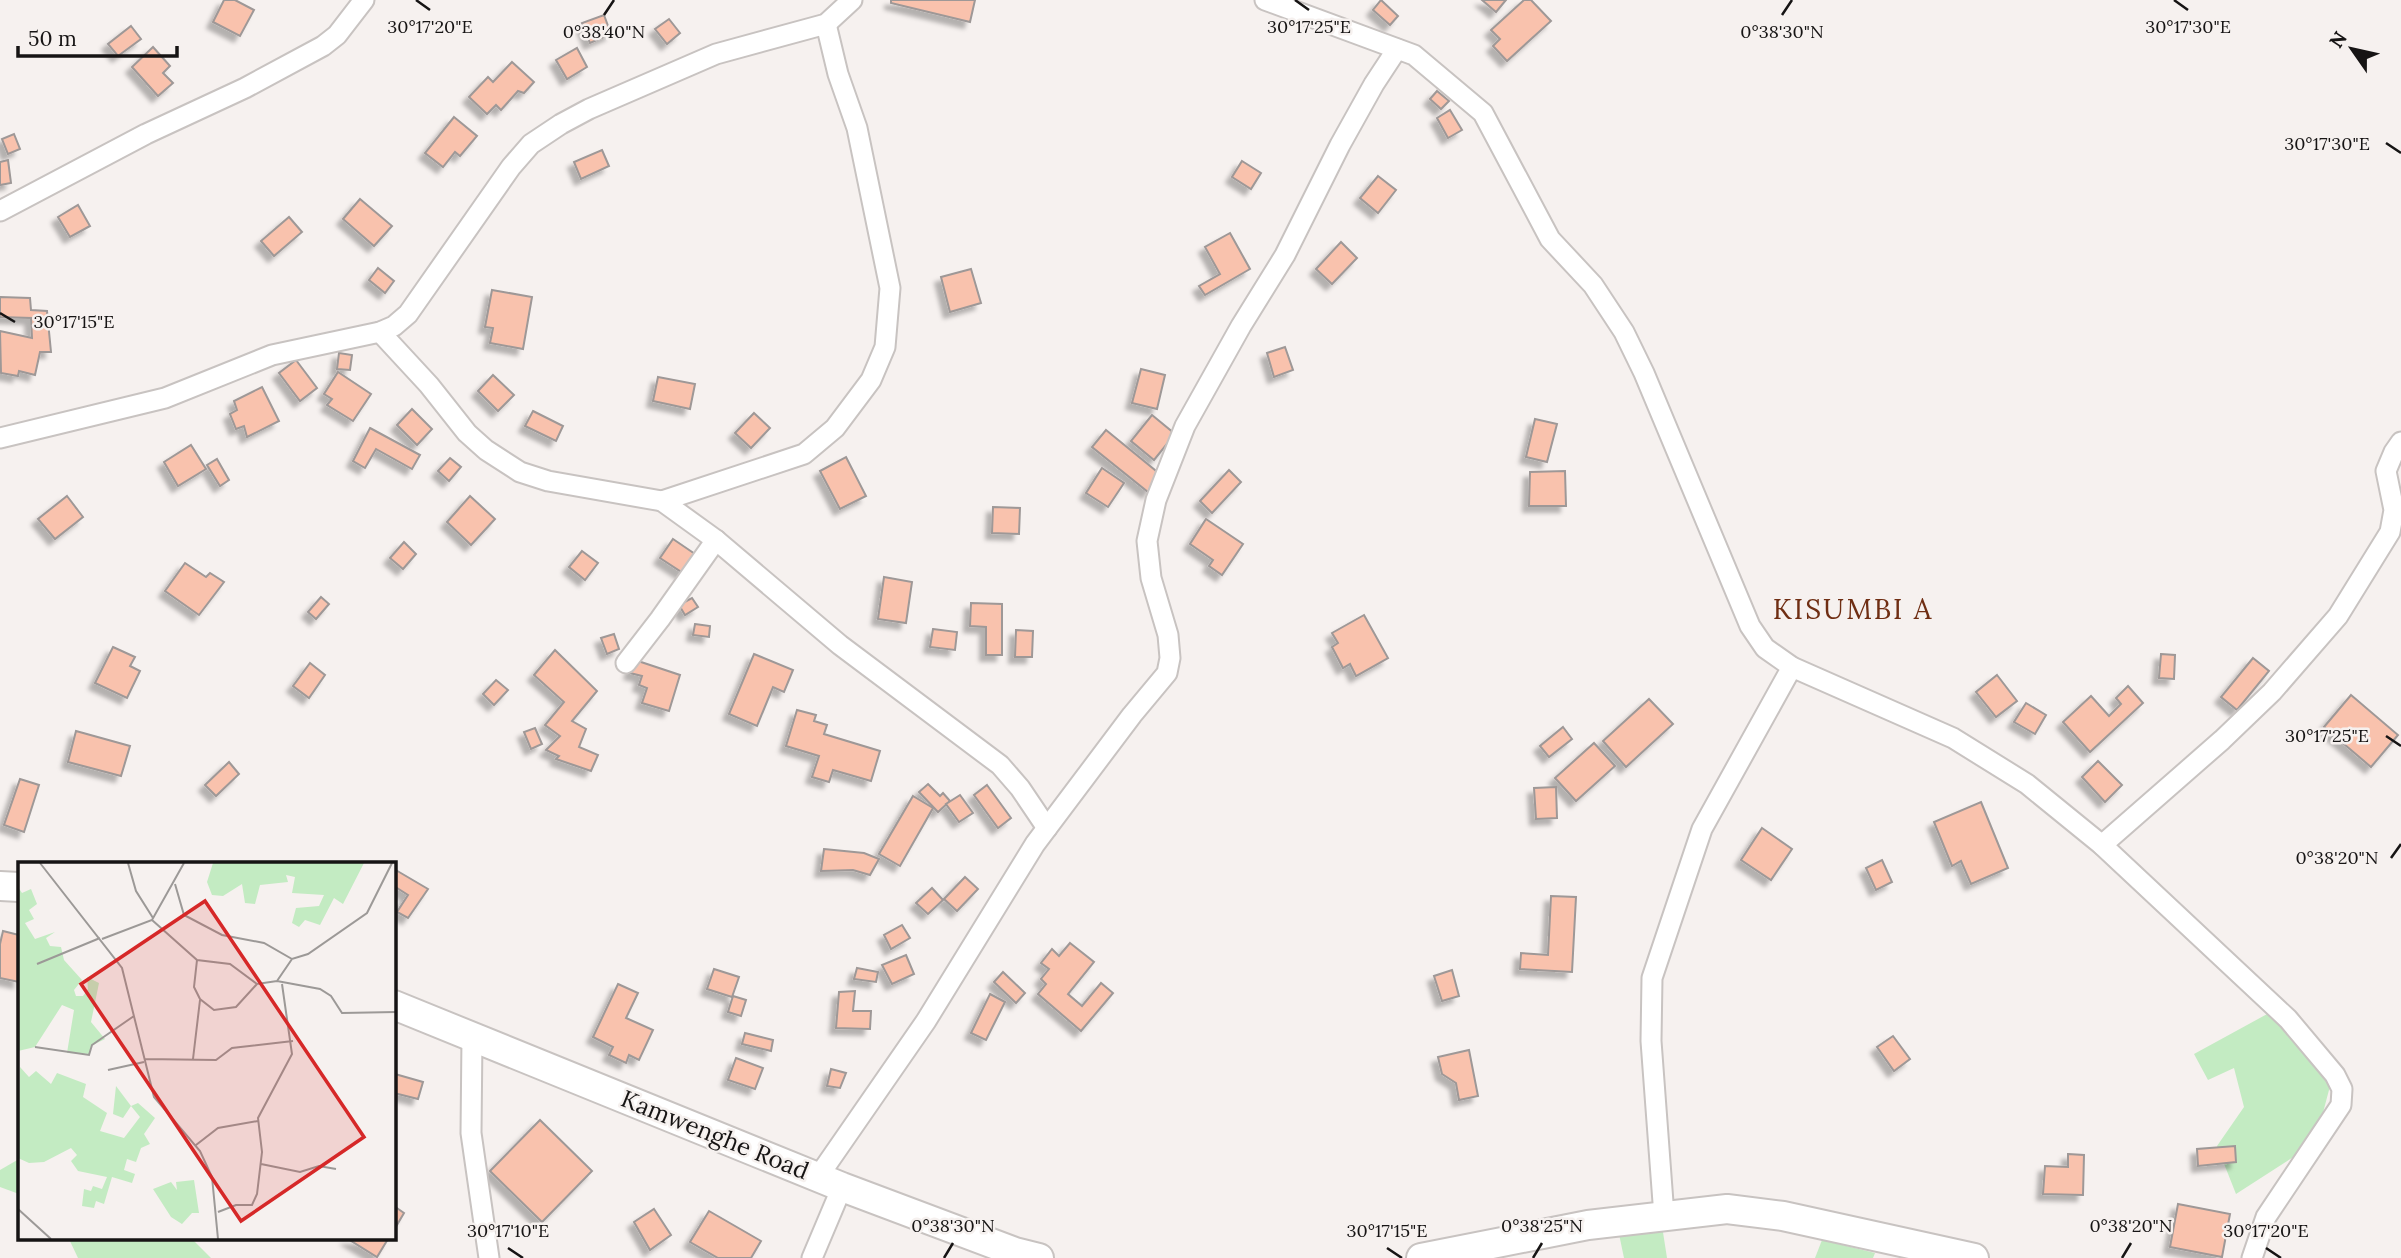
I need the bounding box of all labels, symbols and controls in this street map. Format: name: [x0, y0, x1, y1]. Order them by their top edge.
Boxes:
scale bar: [18, 14, 177, 58]
north arrow: [2317, 14, 2387, 84]
text: 30°17'20"E: [387, 15, 473, 38]
text: 30°17'25"E: [1267, 15, 1351, 38]
text: 30°17'30"E: [2145, 15, 2231, 38]
text: 0°38'40"N: [563, 20, 645, 43]
text: 0°38'30"N: [1740, 20, 1824, 43]
text: 50 m: [28, 25, 77, 52]
text: N: [2324, 26, 2352, 52]
text: 30°17'30"E: [2284, 132, 2370, 155]
text: 30°17'15"E: [34, 310, 114, 333]
district label: KISUMBI A: [1773, 591, 1933, 627]
text: 30°17'25"E: [2285, 724, 2369, 747]
text: 0°38'20"N: [2295, 846, 2379, 869]
inset map: [18, 862, 396, 1240]
street label: Kamwenghe Road: [617, 1083, 814, 1186]
text: 0°38'30"N: [911, 1214, 995, 1237]
text: 0°38'25"N: [1501, 1214, 1583, 1237]
text: 0°38'20"N: [2089, 1214, 2173, 1237]
text: 30°17'10"E: [467, 1219, 549, 1242]
text: 30°17'15"E: [1347, 1219, 1427, 1242]
text: 30°17'20"E: [2223, 1219, 2309, 1242]

